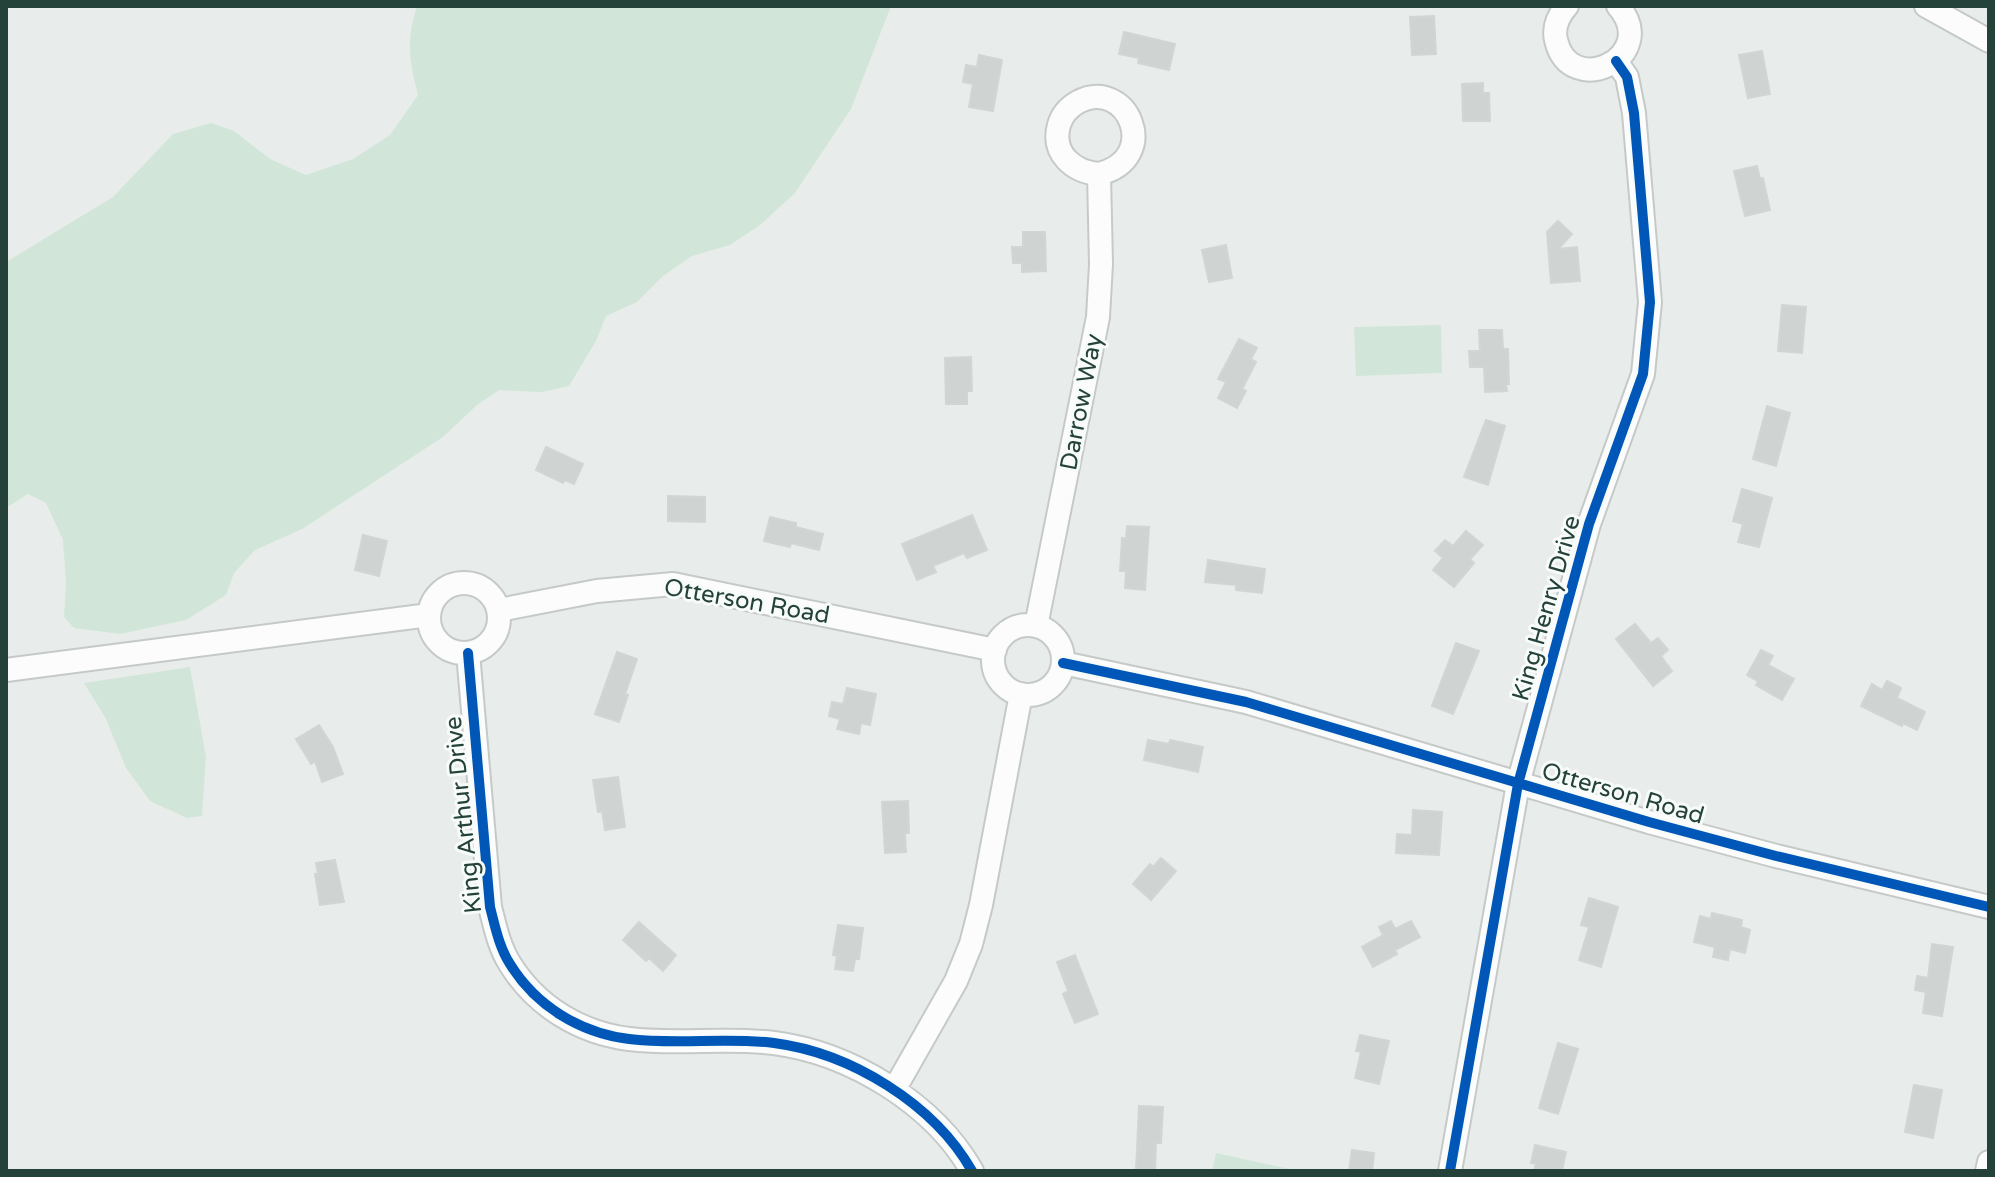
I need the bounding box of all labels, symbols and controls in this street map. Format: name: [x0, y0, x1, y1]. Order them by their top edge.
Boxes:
street label: Darrow Way: [1054, 331, 1109, 473]
street label: King Henry Drive: [1506, 512, 1587, 704]
street label: Otterson Road: [662, 573, 832, 630]
street label: King Arthur Drive: [439, 715, 488, 915]
street label: Otterson Road: [1538, 756, 1707, 831]

